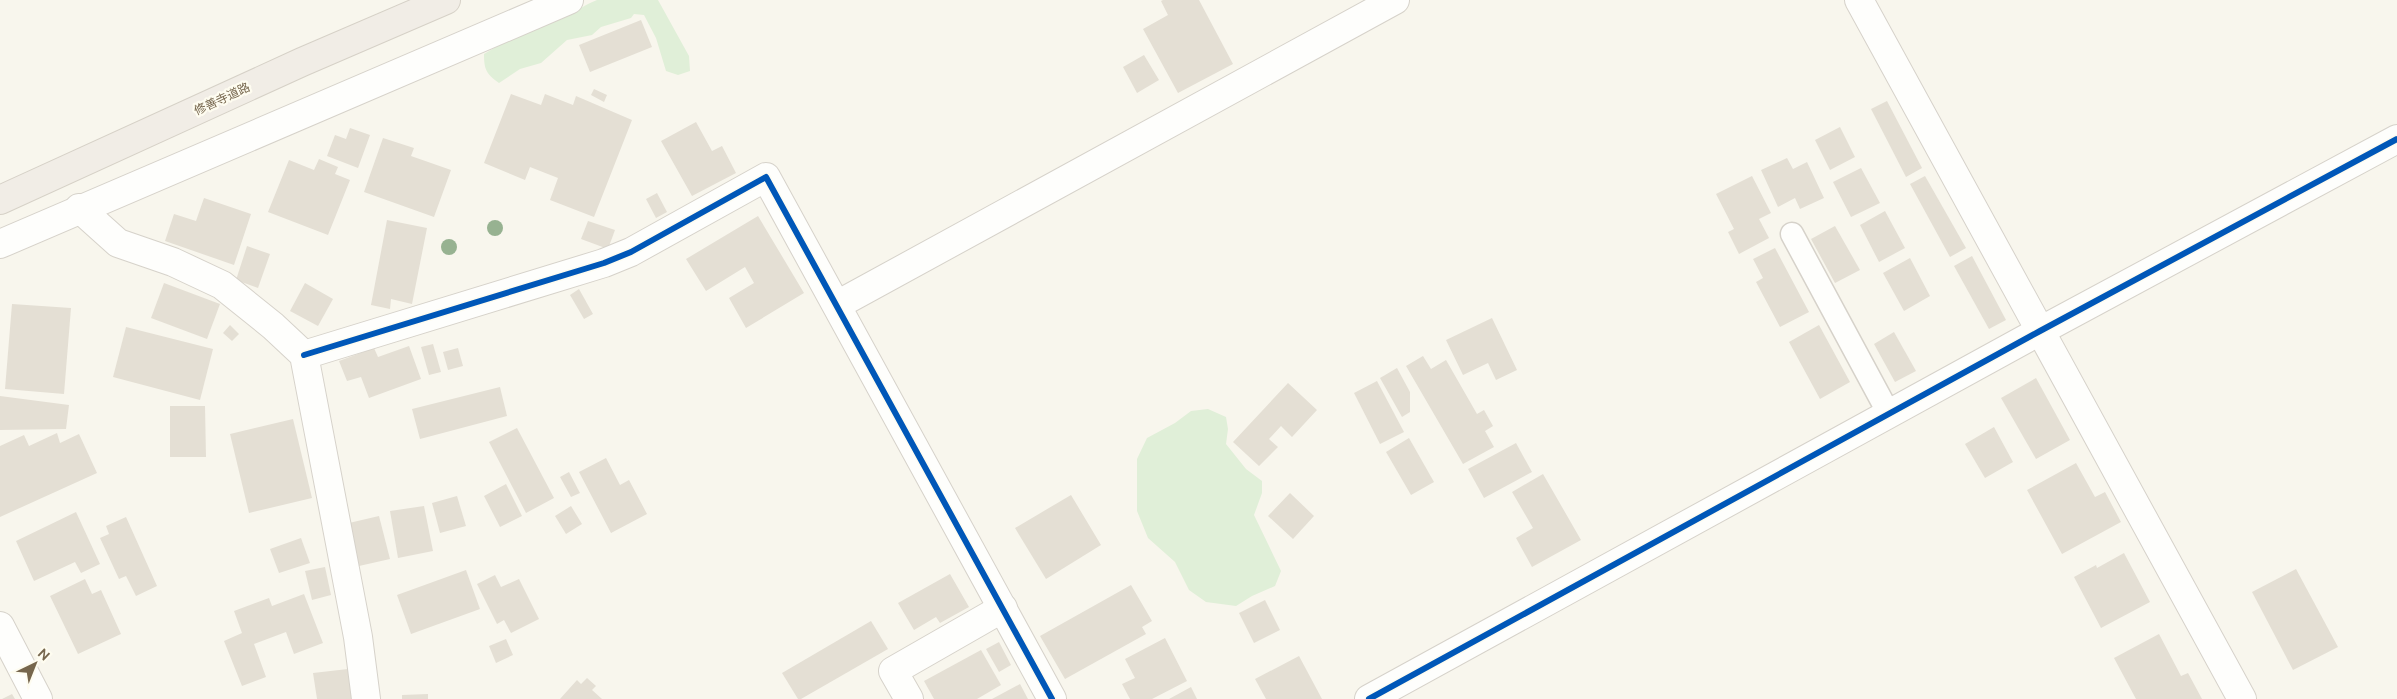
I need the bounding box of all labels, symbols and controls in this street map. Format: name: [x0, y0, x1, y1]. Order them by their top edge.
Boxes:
street label: 修善寺道路: [192, 80, 252, 117]
north arrow: [10, 639, 60, 689]
text: N: [35, 645, 53, 664]

